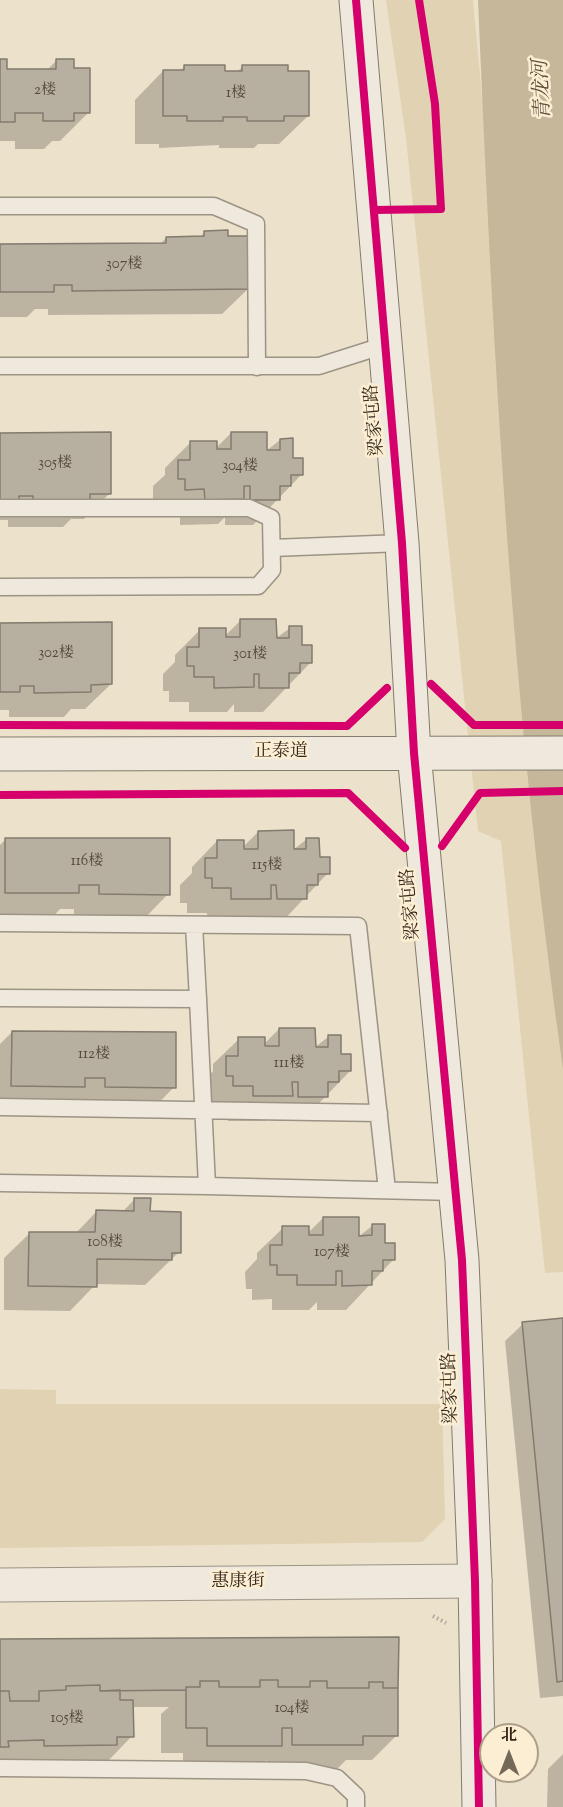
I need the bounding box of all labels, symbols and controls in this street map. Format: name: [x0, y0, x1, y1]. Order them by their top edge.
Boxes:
water label: 青龙河: [530, 59, 558, 121]
house number: 2楼: [34, 82, 56, 100]
house number: 1楼: [226, 85, 246, 103]
house number: 307楼: [106, 256, 142, 274]
street label: 梁家屯路: [362, 383, 390, 457]
house number: 305楼: [38, 455, 72, 473]
house number: 304楼: [222, 458, 258, 476]
house number: 302楼: [38, 645, 74, 663]
house number: 301楼: [233, 646, 267, 664]
street label: 正泰道: [254, 742, 308, 764]
house number: 116楼: [71, 853, 103, 871]
house number: 115楼: [252, 857, 282, 875]
street label: 梁家屯路: [398, 867, 426, 941]
house number: 112楼: [78, 1046, 110, 1064]
house number: 111楼: [274, 1055, 304, 1073]
house number: 108楼: [87, 1234, 123, 1252]
house number: 107楼: [314, 1244, 350, 1262]
street label: 梁家屯路: [440, 1352, 464, 1424]
street label: 惠康街: [211, 1572, 265, 1594]
house number: 104楼: [275, 1700, 309, 1718]
house number: 105楼: [50, 1710, 84, 1728]
north arrow: [479, 1723, 539, 1783]
text: 北: [501, 1725, 517, 1748]

